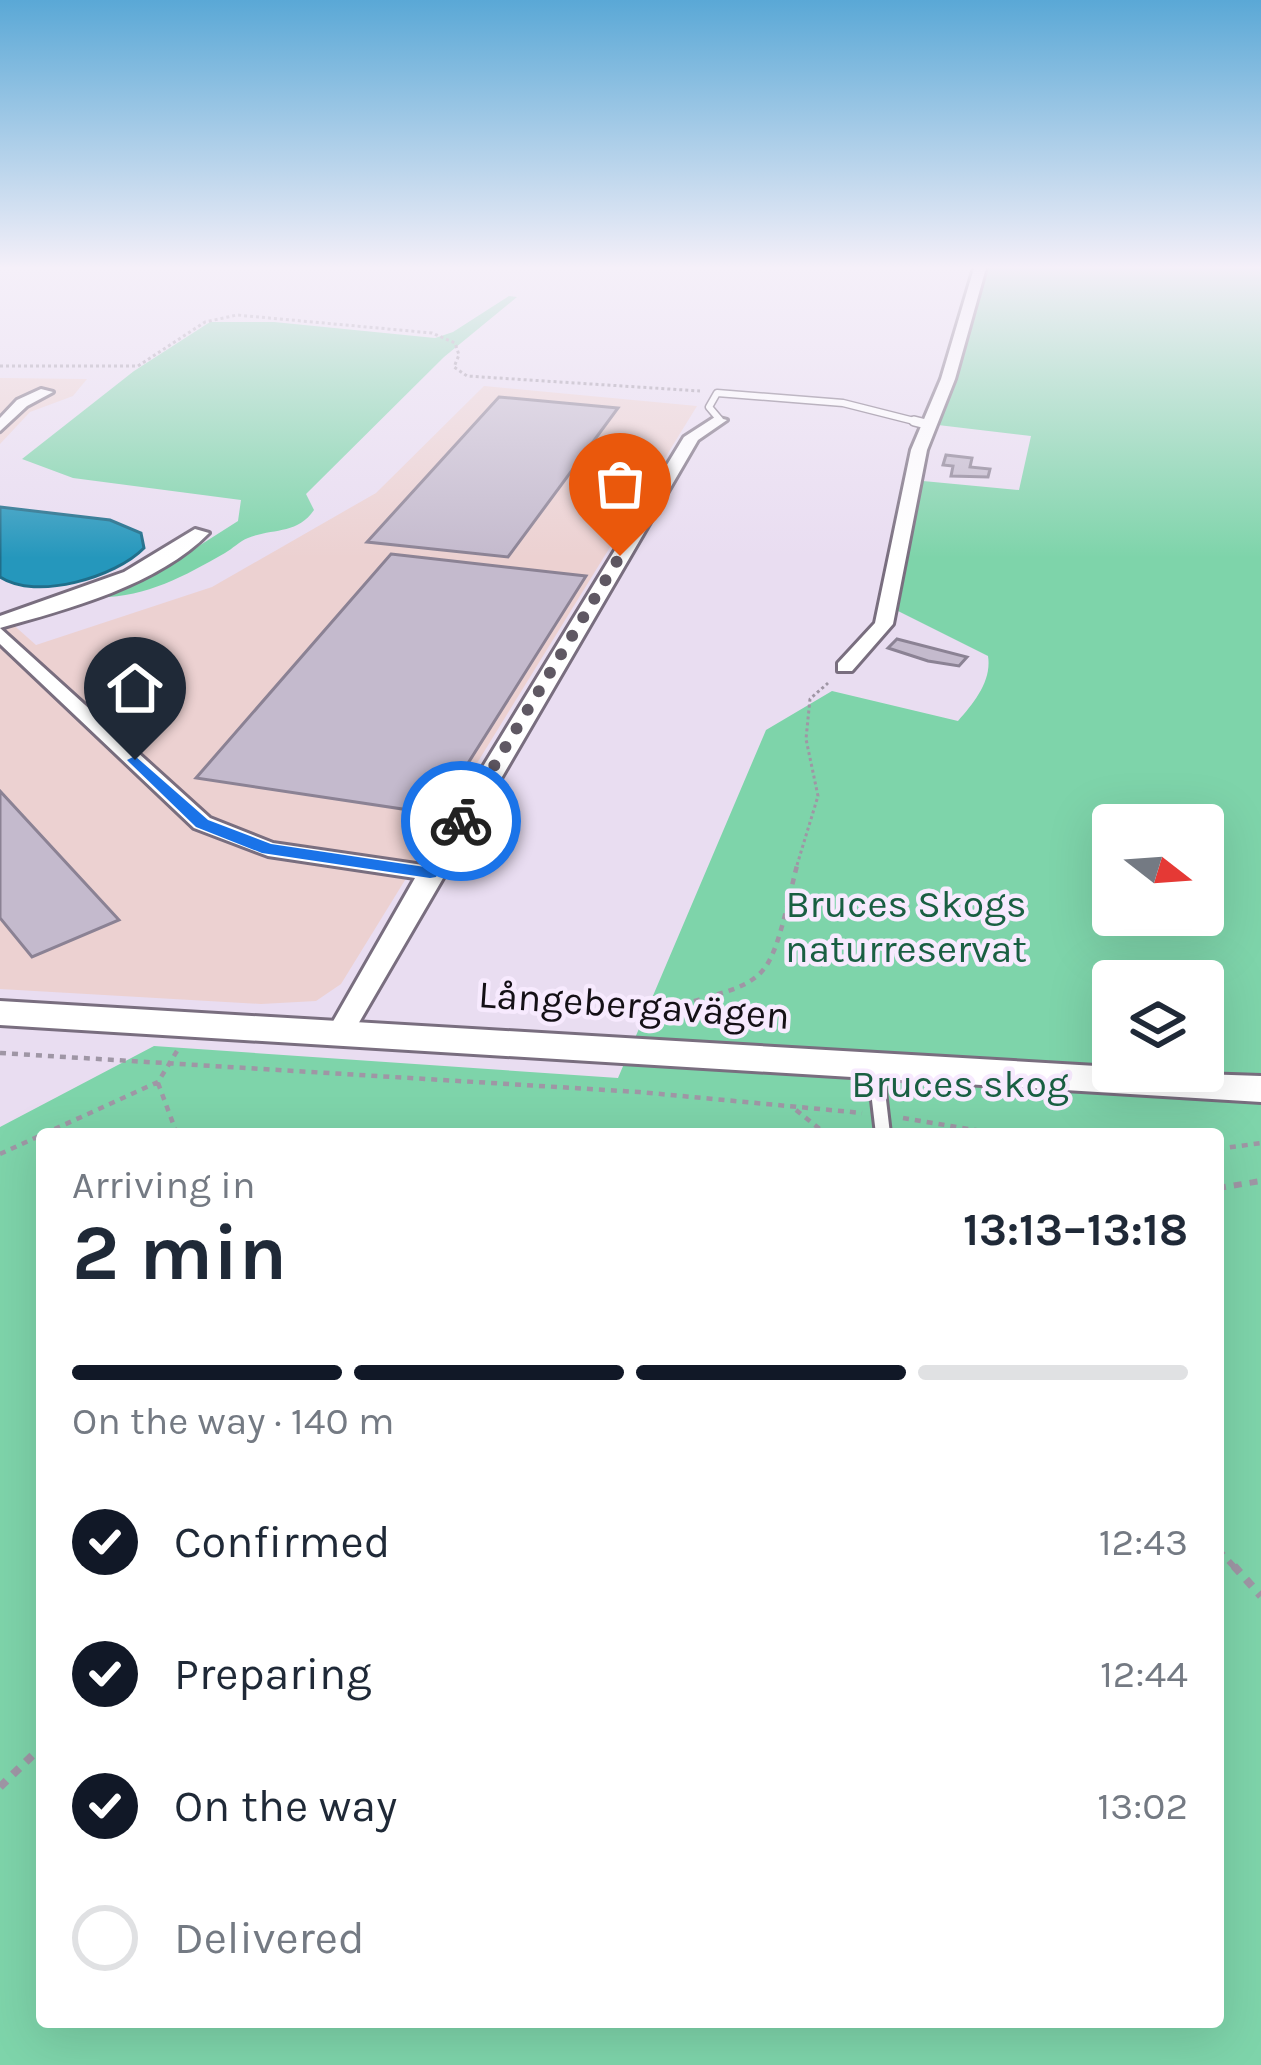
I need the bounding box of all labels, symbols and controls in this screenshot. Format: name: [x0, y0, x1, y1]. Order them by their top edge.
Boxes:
pin: [569, 433, 671, 556]
icon: bag: [587, 451, 653, 517]
pin: [84, 637, 186, 760]
icon: home: [102, 655, 168, 721]
courier: [401, 761, 521, 881]
icon: bike: [428, 788, 494, 854]
north arrow: [1092, 804, 1224, 936]
map controls: [1092, 804, 1224, 1092]
park label: Bruces Skogs naturreservat: [785, 881, 1027, 972]
button: layers: [1092, 960, 1224, 1092]
street label: Långebergavägen: [477, 971, 791, 1039]
park label: Bruces skog: [851, 1061, 1069, 1107]
text: Arriving in: [72, 1162, 255, 1208]
text: 13:13–13:18: [963, 1204, 1188, 1256]
text: 2 min: [72, 1207, 287, 1299]
text: On the way · 140 m: [72, 1398, 394, 1444]
icon: check: [72, 1509, 138, 1575]
text: Confirmed: [174, 1516, 390, 1568]
text: 12:43: [1099, 1519, 1188, 1565]
icon: check: [72, 1641, 138, 1707]
text: Preparing: [174, 1648, 372, 1700]
text: 12:44: [1100, 1651, 1188, 1697]
icon: check: [72, 1773, 138, 1839]
text: On the way: [174, 1780, 397, 1832]
text: 13:02: [1097, 1783, 1188, 1829]
text: Delivered: [174, 1912, 365, 1964]

